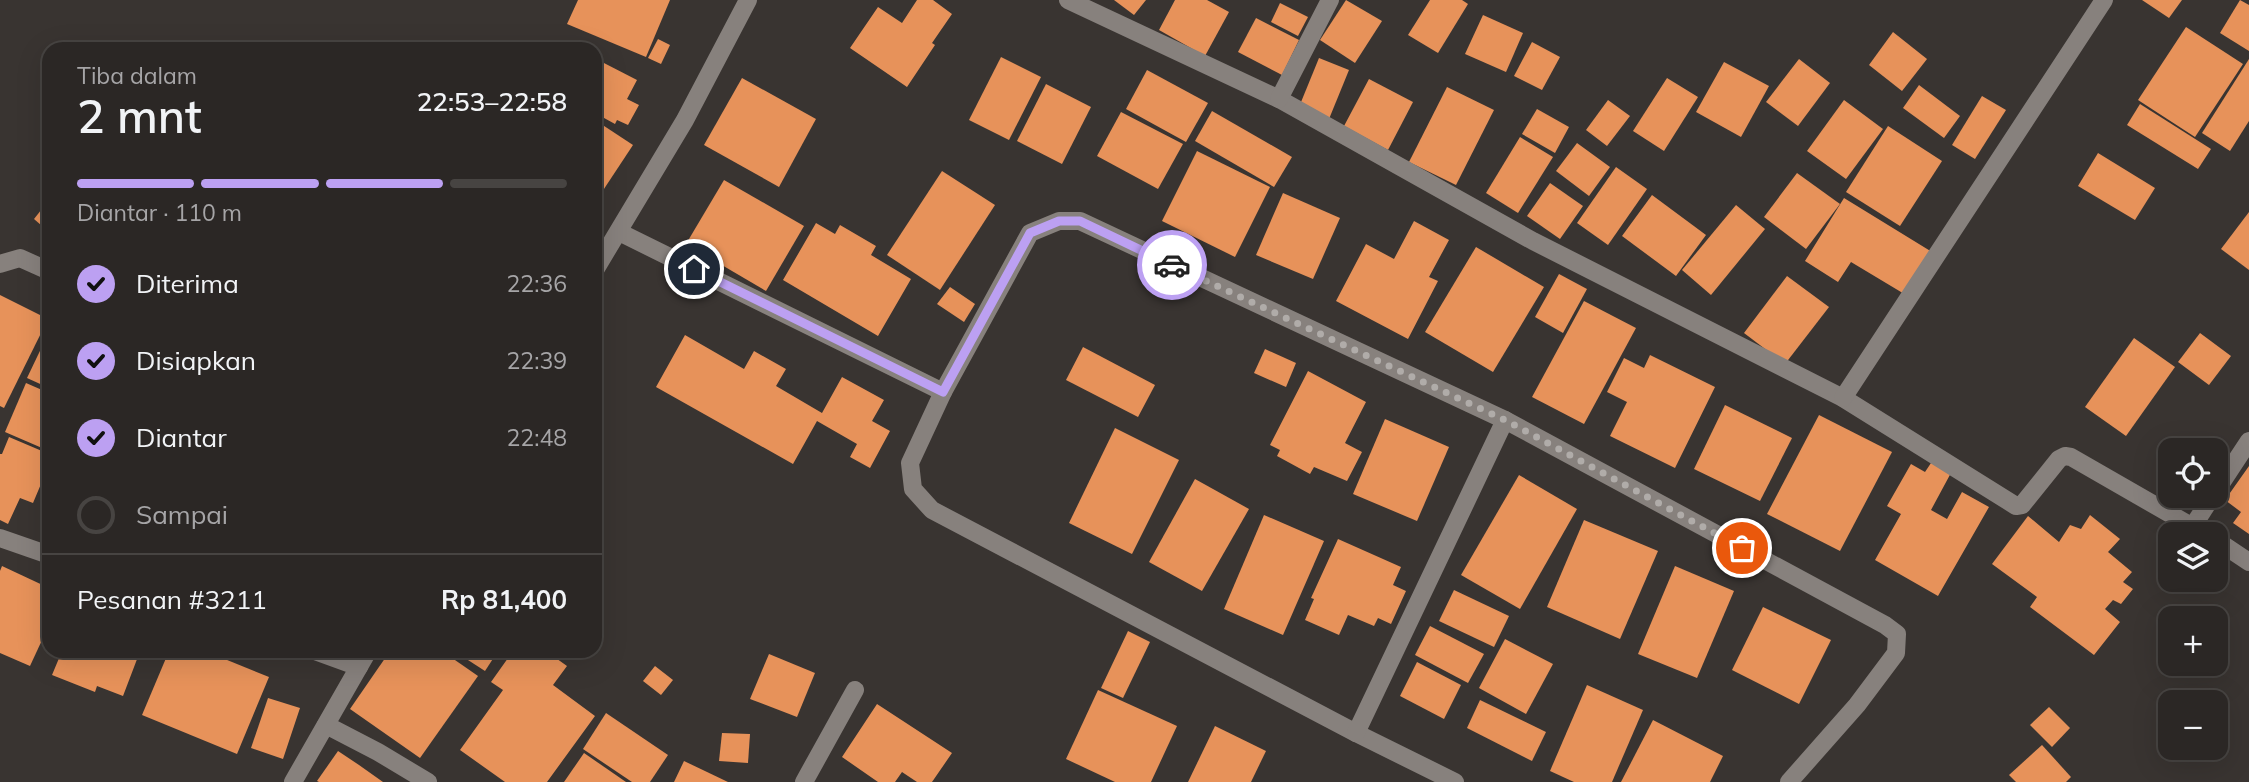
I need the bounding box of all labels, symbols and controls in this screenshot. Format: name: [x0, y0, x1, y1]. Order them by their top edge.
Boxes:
text: Tiba dalam: [77, 61, 197, 90]
text: 22:53–22:58: [417, 85, 567, 118]
text: 2 mnt: [77, 87, 202, 145]
text: Diantar · 110 m: [77, 198, 242, 227]
courier: [1137, 230, 1207, 300]
pin: [664, 239, 724, 299]
icon: car: [1153, 246, 1191, 284]
icon: home: [675, 250, 713, 288]
icon: check: [77, 265, 115, 303]
text: Diterima: [136, 267, 239, 300]
text: 22:36: [507, 269, 567, 298]
icon: check: [77, 342, 115, 380]
text: Disiapkan: [136, 344, 256, 377]
text: 22:39: [507, 346, 567, 375]
icon: check: [77, 419, 115, 457]
text: Diantar: [136, 421, 227, 454]
text: 22:48: [507, 423, 567, 452]
map controls: [2158, 438, 2228, 760]
button: locate: [2158, 438, 2228, 508]
text: Sampai: [136, 498, 228, 531]
pin: [1712, 518, 1772, 578]
button: layers: [2158, 522, 2228, 592]
icon: bag: [1723, 529, 1761, 567]
text: Pesanan #3211: [77, 583, 267, 616]
text: Rp 81,400: [441, 583, 567, 616]
button: +: [2158, 606, 2228, 676]
button: −: [2158, 690, 2228, 760]

